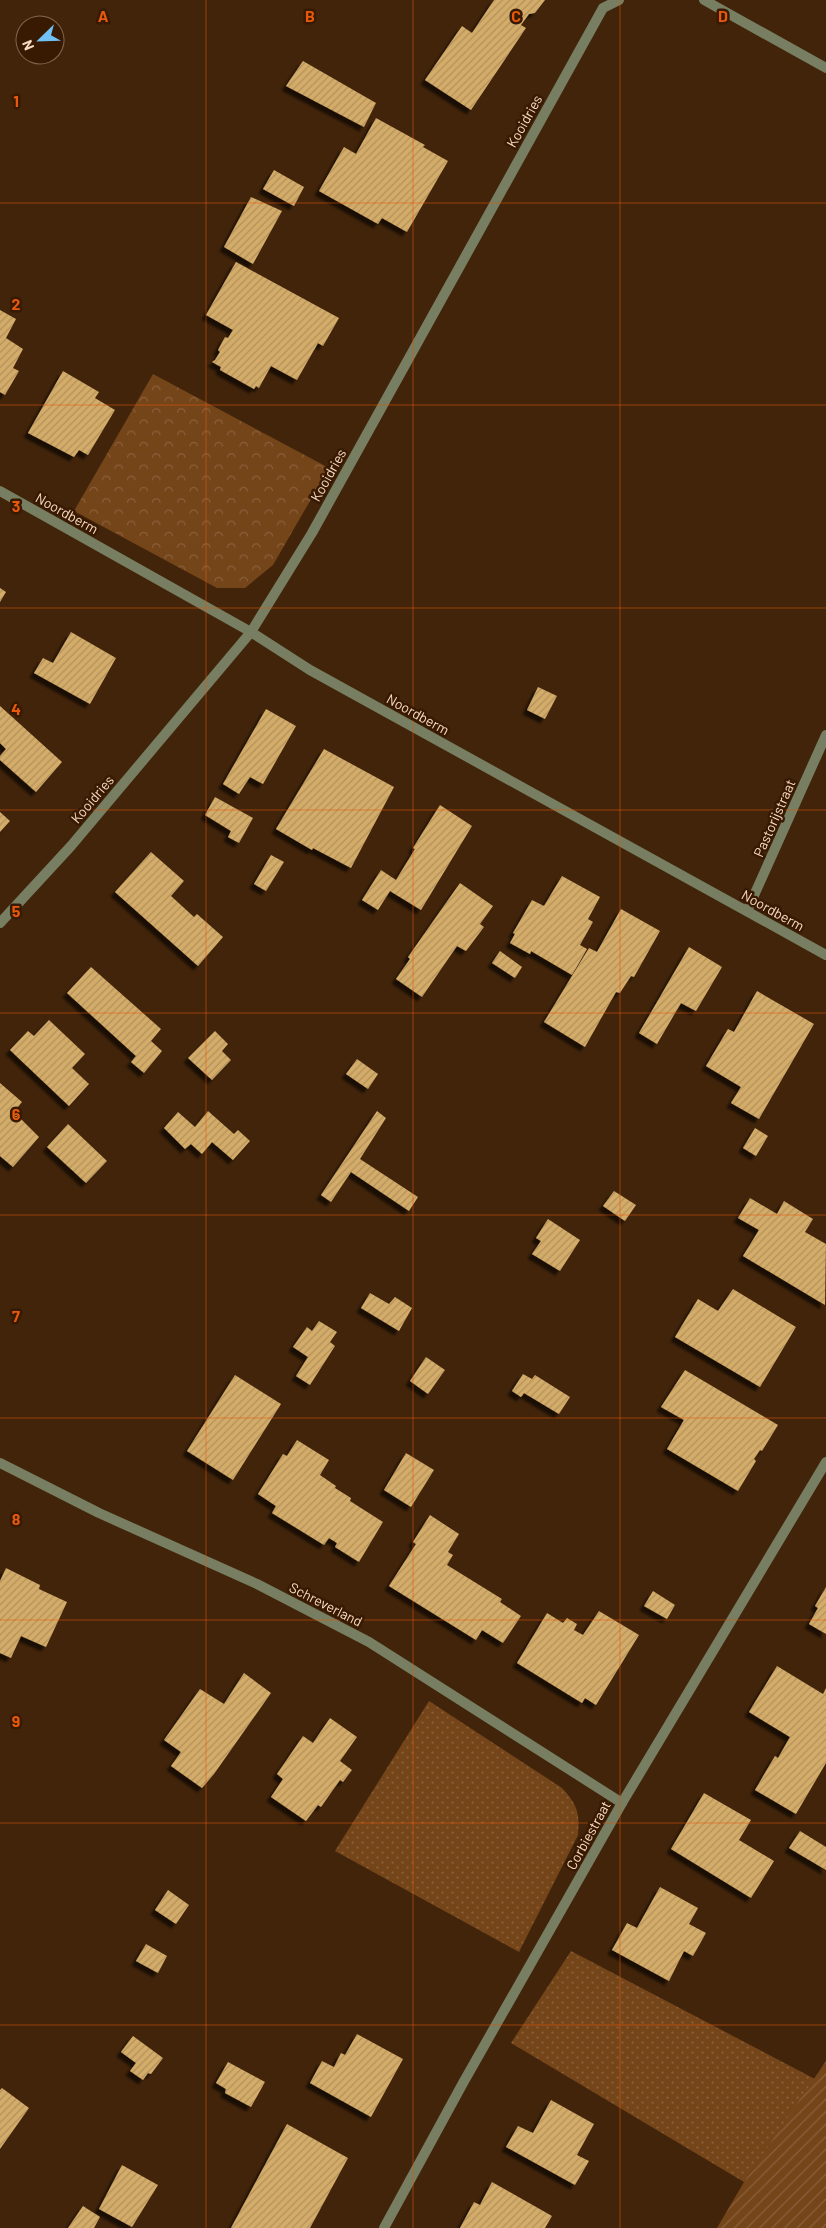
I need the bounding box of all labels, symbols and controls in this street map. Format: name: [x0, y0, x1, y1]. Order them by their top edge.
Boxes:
text: A: [98, 6, 109, 25]
text: B: [305, 6, 315, 25]
text: C: [511, 6, 521, 25]
text: D: [718, 6, 728, 25]
north arrow: [15, 15, 65, 65]
text: N: [18, 38, 37, 53]
text: 1: [13, 91, 19, 110]
street label: Kooidries: [503, 91, 546, 150]
text: 2: [12, 294, 21, 313]
street label: Kooidries: [307, 445, 350, 504]
street label: Noordberm: [33, 489, 101, 537]
text: 3: [12, 496, 20, 515]
street label: Noordberm: [384, 690, 452, 738]
text: 4: [11, 699, 21, 718]
street label: Kooidries: [67, 771, 117, 827]
street label: Pastorijstraat: [749, 777, 799, 859]
street label: Noordberm: [739, 886, 807, 934]
text: 5: [12, 901, 21, 920]
text: 6: [12, 1104, 21, 1123]
text: 7: [12, 1306, 20, 1325]
text: 8: [12, 1509, 21, 1528]
street label: Schreverland: [287, 1578, 365, 1630]
text: 9: [12, 1711, 20, 1730]
street label: Corbiestraat: [562, 1798, 614, 1872]

